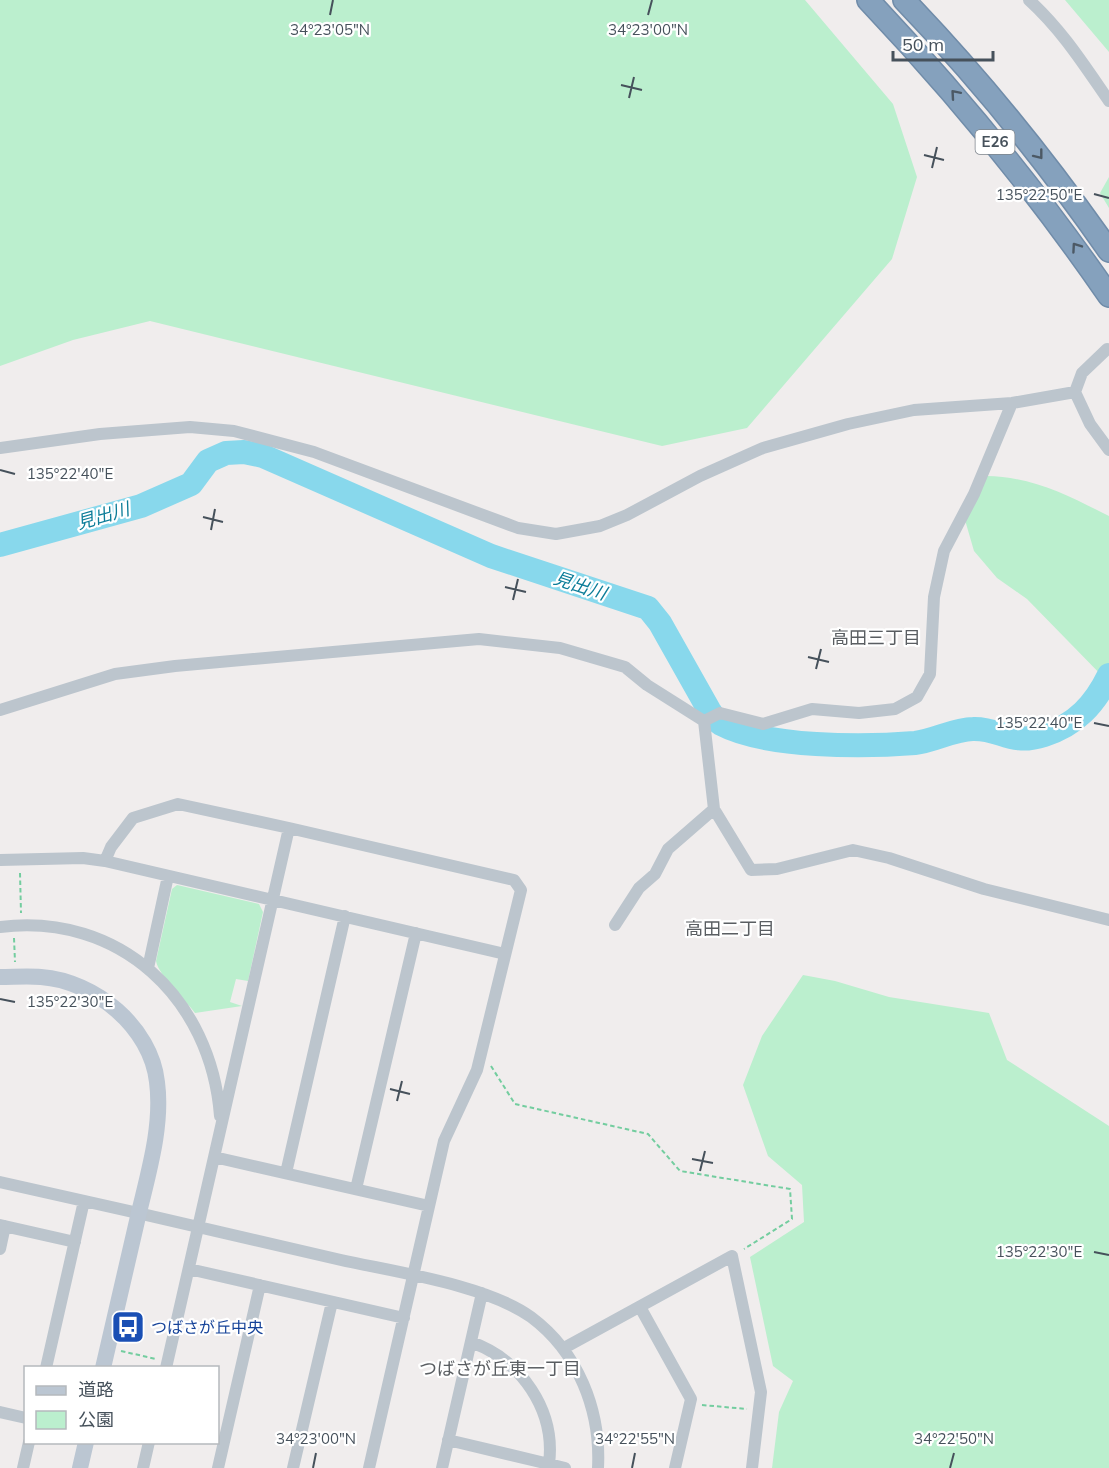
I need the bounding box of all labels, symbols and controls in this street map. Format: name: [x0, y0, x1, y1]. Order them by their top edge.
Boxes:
text: 34°23'05"N: [290, 20, 370, 39]
text: 34°23'00"N: [608, 20, 688, 39]
scale bar: [893, 24, 994, 62]
text: 50 m: [902, 33, 944, 56]
one-way arrow: [951, 90, 962, 101]
road number: E26: [976, 130, 1014, 154]
one-way arrow: [1031, 149, 1042, 160]
text: 135°22'50"E: [996, 185, 1082, 204]
one-way arrow: [1072, 243, 1083, 254]
text: 135°22'40"E: [27, 464, 113, 483]
water label: 見出川: [74, 496, 134, 534]
water label: 見出川: [551, 566, 611, 605]
district label: 高田三丁目: [831, 626, 921, 649]
text: 135°22'40"E: [996, 713, 1082, 732]
district label: 高田二丁目: [685, 917, 775, 940]
text: 135°22'30"E: [27, 992, 113, 1011]
text: 135°22'30"E: [996, 1242, 1082, 1261]
bus stop icon: つばさが丘中央: [110, 1309, 146, 1345]
place label: つばさが丘中央: [151, 1317, 263, 1337]
district label: つばさが丘東一丁目: [419, 1357, 581, 1380]
legend: [24, 1366, 219, 1444]
text: 道路: [78, 1378, 114, 1401]
text: 公園: [78, 1408, 114, 1431]
text: 34°23'00"N: [276, 1429, 356, 1448]
text: 34°22'55"N: [595, 1429, 675, 1448]
text: 34°22'50"N: [914, 1429, 994, 1448]

